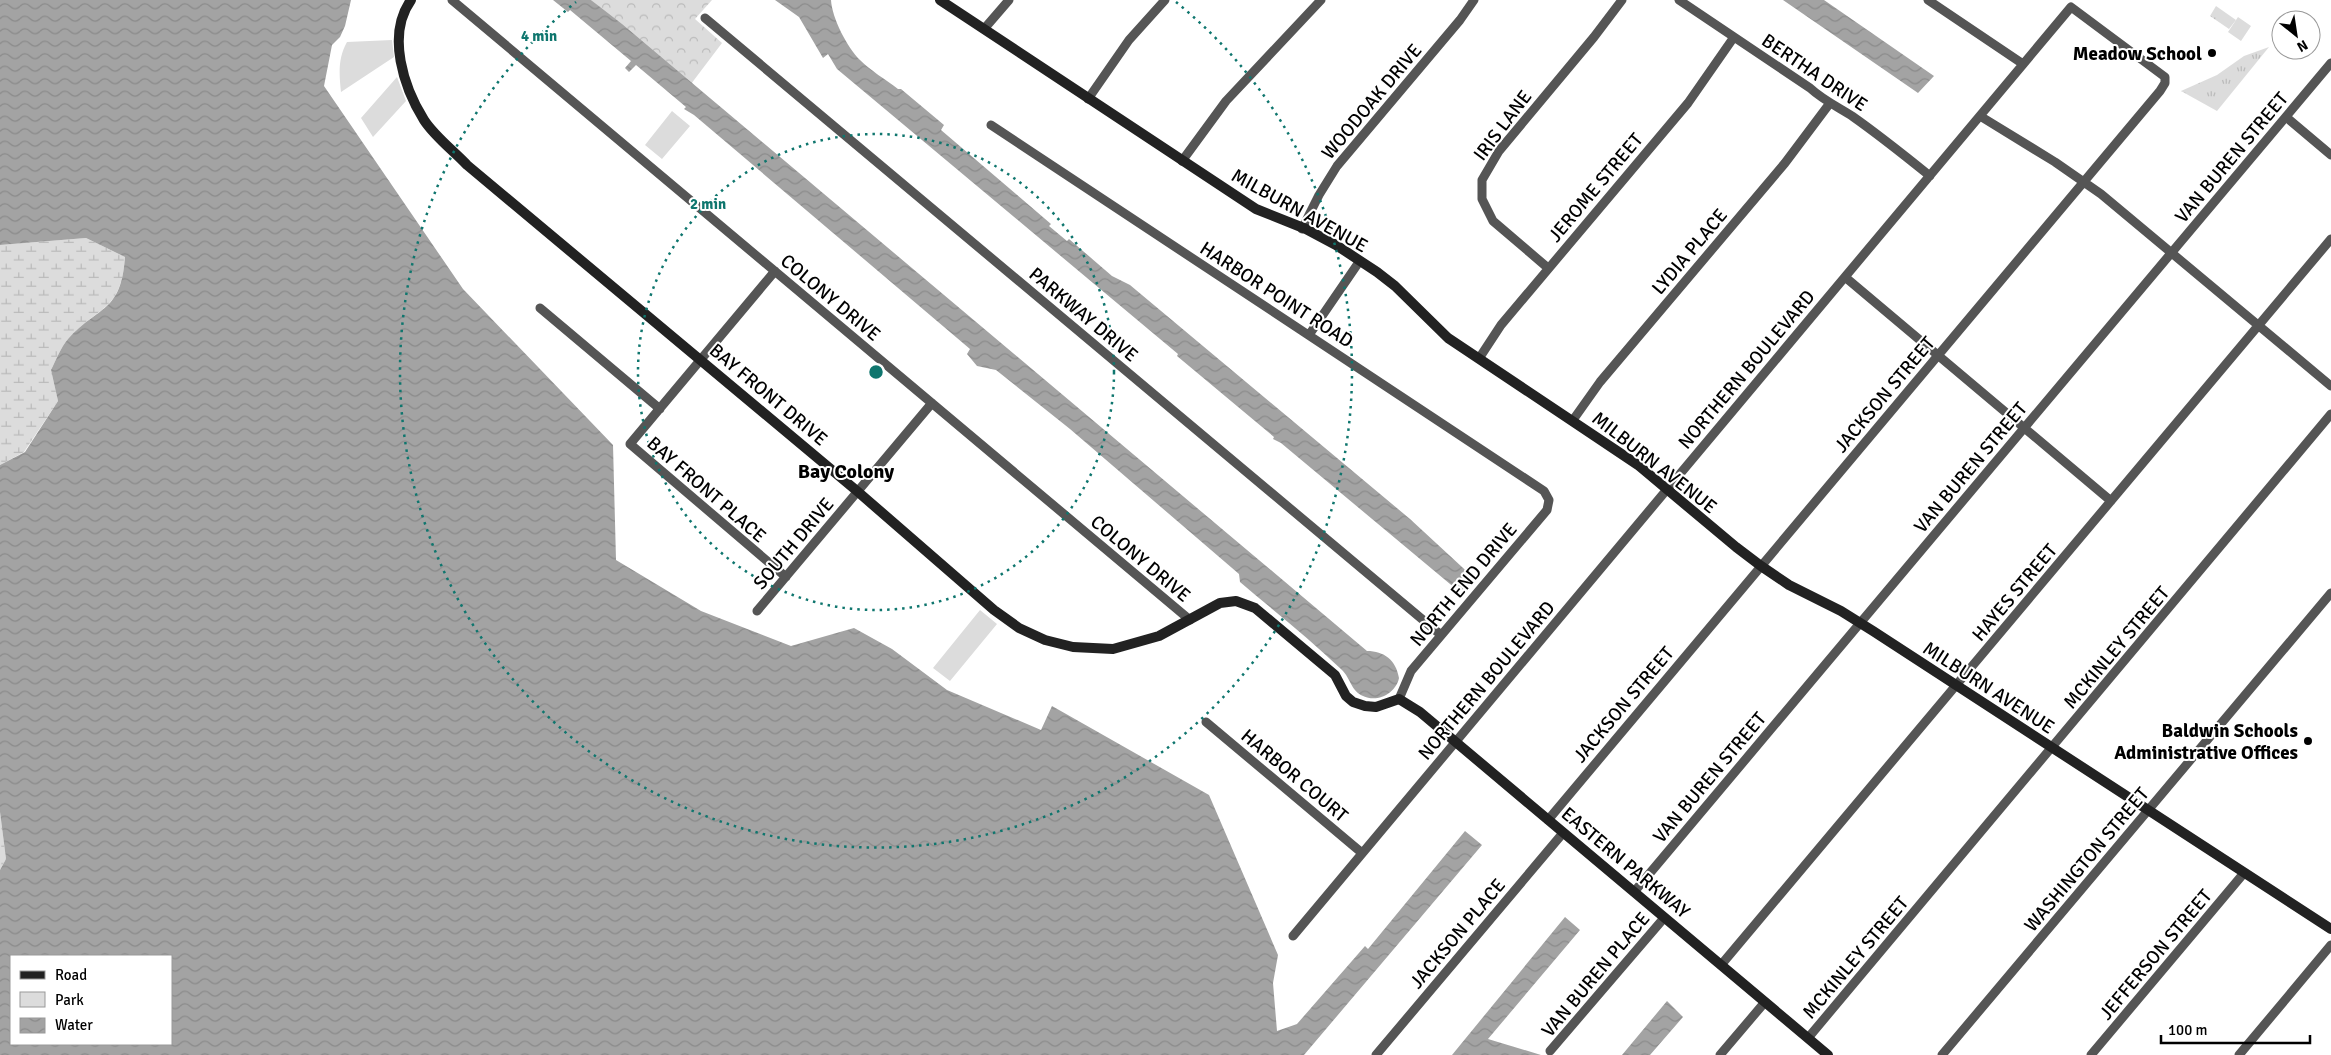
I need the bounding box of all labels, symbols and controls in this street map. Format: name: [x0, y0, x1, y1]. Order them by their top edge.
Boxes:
north arrow: [2271, 10, 2321, 60]
text: 4 min: [521, 27, 557, 45]
street label: BERTHA DRIVE: [1757, 29, 1872, 117]
text: N: [2294, 36, 2311, 56]
street label: WOODOAK DRIVE: [1316, 39, 1427, 164]
place label: Meadow School: [2073, 42, 2202, 66]
marker: Meadow School: [2206, 47, 2218, 59]
street label: IRIS LANE: [1468, 86, 1537, 166]
street label: VAN BUREN STREET: [2170, 87, 2294, 228]
street label: JEROME STREET: [1543, 128, 1649, 247]
street label: MILBURN AVENUE: [1227, 164, 1372, 258]
text: 2 min: [690, 195, 726, 213]
street label: LYDIA PLACE: [1647, 204, 1733, 300]
street label: HARBOR POINT ROAD: [1195, 236, 1358, 353]
street label: COLONY DRIVE: [775, 249, 885, 347]
street label: PARKWAY DRIVE: [1024, 262, 1143, 367]
street label: NORTHERN BOULEVARD: [1673, 285, 1820, 454]
street label: JACKSON STREET: [1829, 331, 1941, 458]
street label: BAY FRONT DRIVE: [704, 338, 832, 451]
centre of rings: [867, 363, 885, 381]
street label: VAN BUREN STREET: [1909, 397, 2033, 538]
street label: MILBURN AVENUE: [1587, 407, 1722, 519]
street label: BAY FRONT PLACE: [642, 432, 771, 548]
district label: Bay Colony: [798, 459, 894, 484]
street label: SOUTH DRIVE: [748, 493, 839, 595]
street label: COLONY DRIVE: [1085, 510, 1195, 608]
street label: NORTH END DRIVE: [1405, 518, 1522, 651]
street label: HAYES STREET: [1967, 538, 2063, 646]
street label: MCKINLEY STREET: [2059, 581, 2175, 714]
street label: NORTHERN BOULEVARD: [1413, 596, 1560, 765]
street label: MILBURN AVENUE: [1918, 636, 2059, 739]
street label: JACKSON STREET: [1568, 641, 1680, 768]
street label: VAN BUREN STREET: [1648, 707, 1772, 848]
place label: Baldwin Schools Administrative Offices: [2114, 719, 2298, 765]
street label: HARBOR COURT: [1236, 724, 1353, 828]
marker: Baldwin Schools Administrative Offices: [2302, 735, 2314, 747]
street label: WASHINGTON STREET: [2019, 782, 2155, 937]
street label: EASTERN PARKWAY: [1556, 802, 1695, 924]
street label: JACKSON PLACE: [1405, 874, 1511, 994]
street label: JEFFERSON STREET: [2094, 884, 2218, 1025]
street label: MCKINLEY STREET: [1798, 891, 1914, 1024]
street label: VAN BUREN PLACE: [1536, 907, 1655, 1042]
legend: [10, 955, 172, 1045]
text: Road: [55, 966, 87, 984]
text: Park: [55, 991, 84, 1009]
scale bar: [2161, 1012, 2310, 1044]
text: Water: [55, 1016, 93, 1034]
text: 100 m: [2168, 1021, 2208, 1039]

